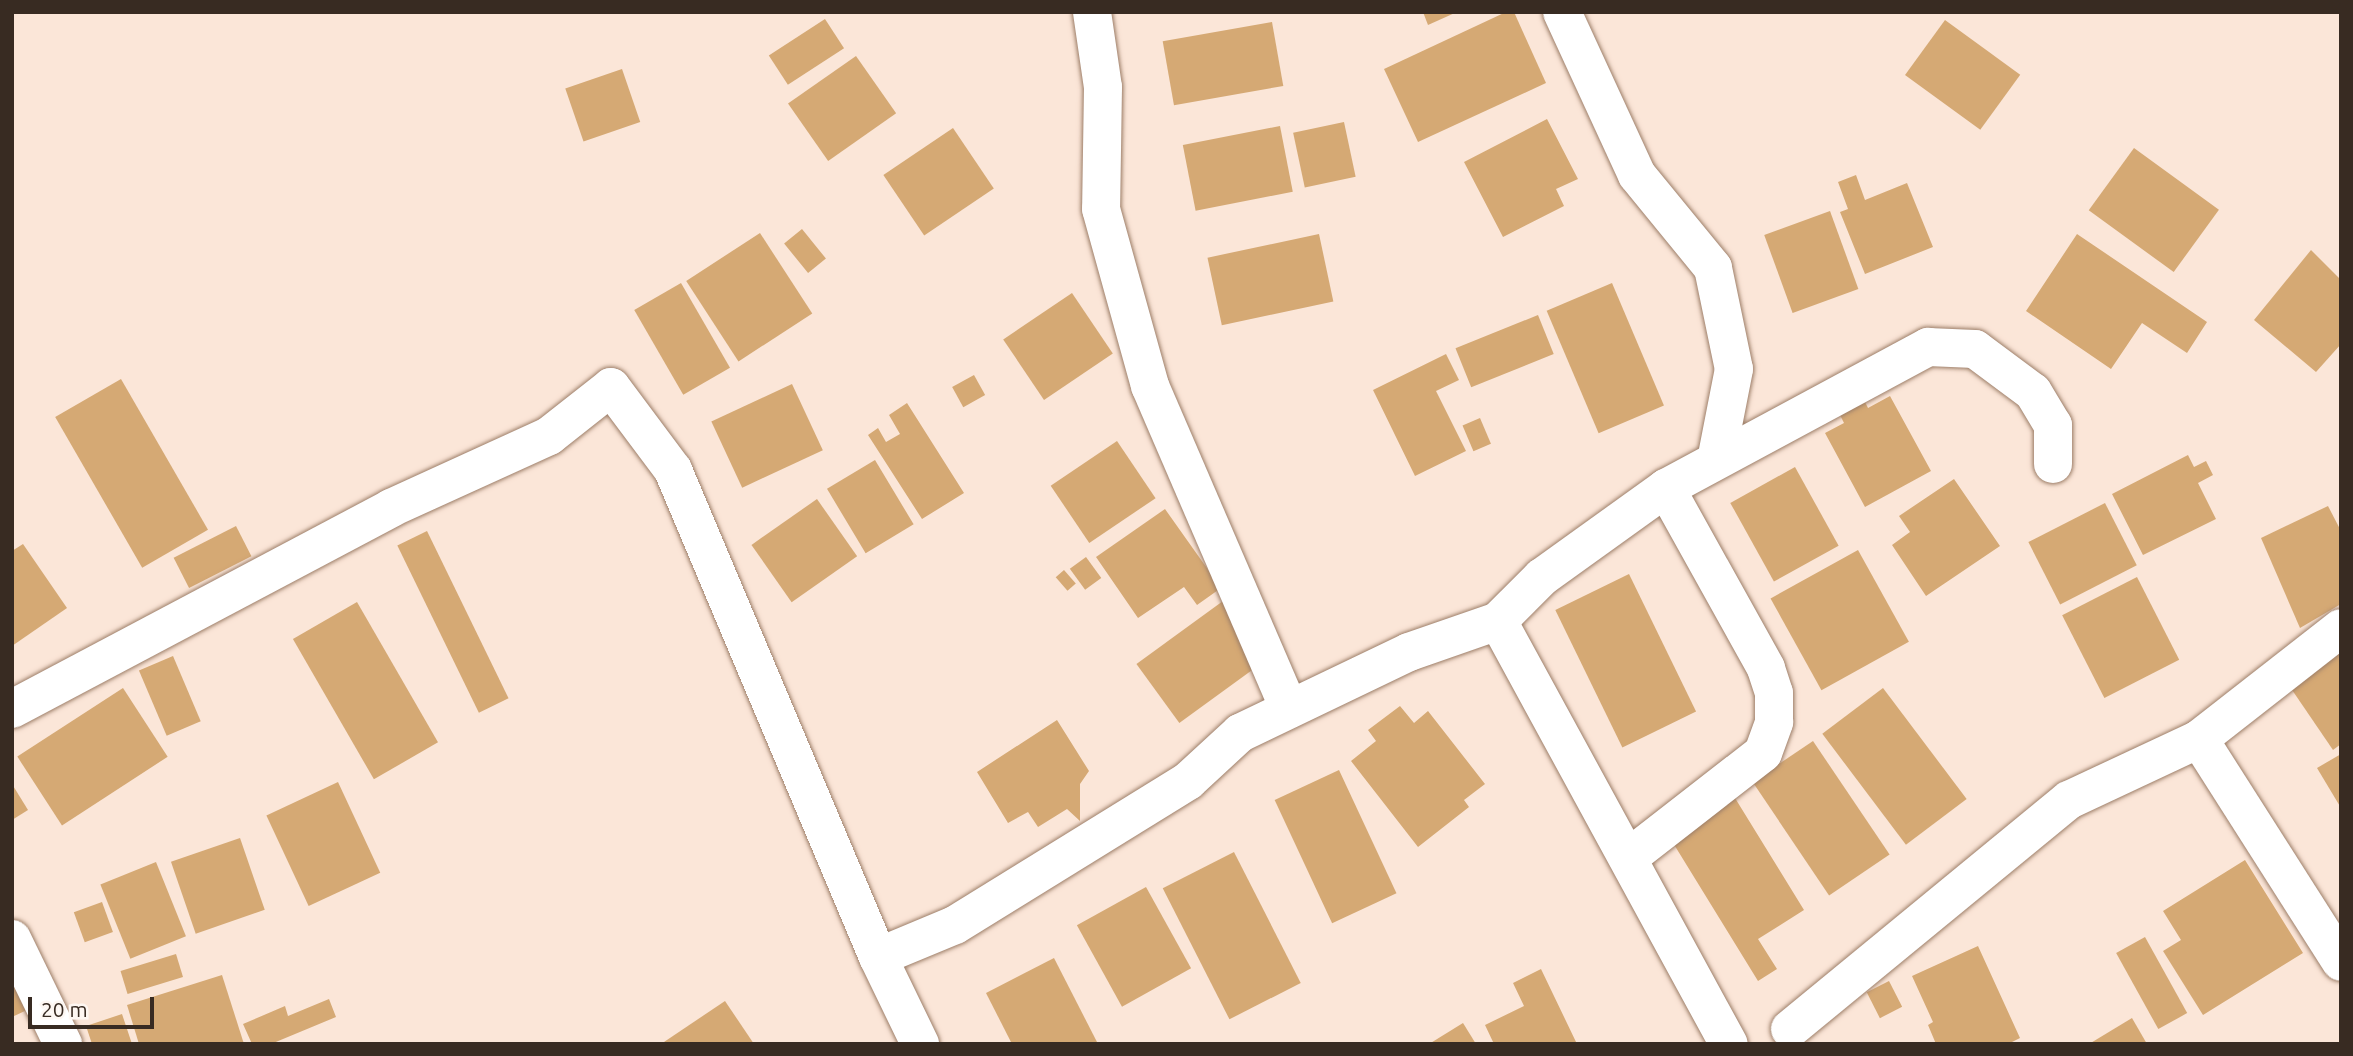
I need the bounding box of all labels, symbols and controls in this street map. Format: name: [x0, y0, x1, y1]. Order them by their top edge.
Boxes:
scale bar: [32, 982, 158, 1026]
text: 20 m: [41, 997, 88, 1021]

